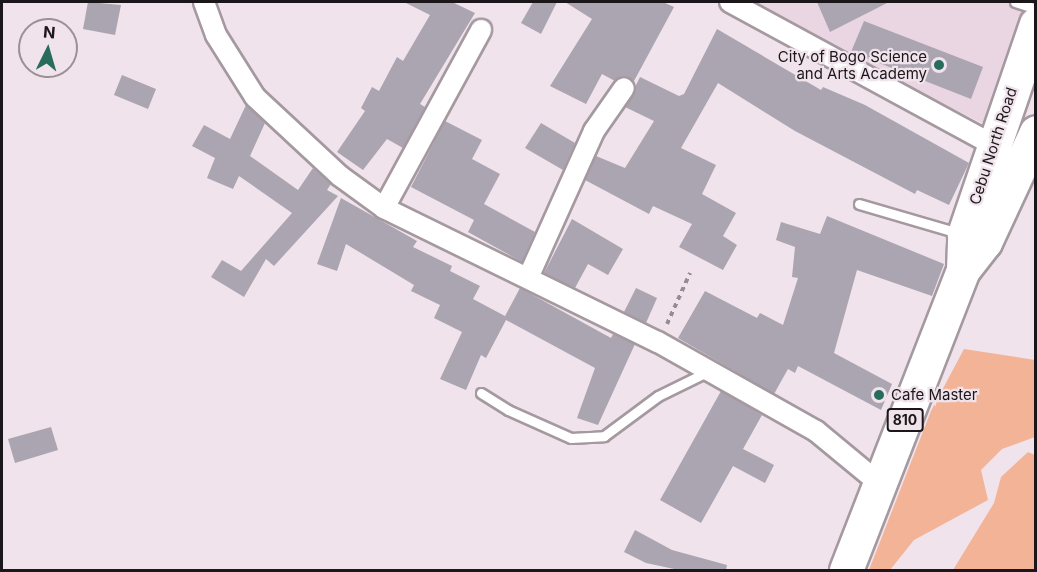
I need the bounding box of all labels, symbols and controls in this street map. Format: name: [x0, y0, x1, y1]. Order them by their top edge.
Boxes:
north arrow: [18, 18, 78, 78]
text: N: [42, 22, 56, 43]
place label: City of Bogo Science and Arts Academy: [778, 47, 927, 82]
marker: City of Bogo Science and Arts Academy: [932, 58, 946, 72]
street label: Cebu North Road: [966, 85, 1020, 207]
place label: Cafe Master: [891, 386, 977, 404]
marker: Cafe Master: [872, 388, 886, 402]
road number: 810: [886, 409, 924, 431]

